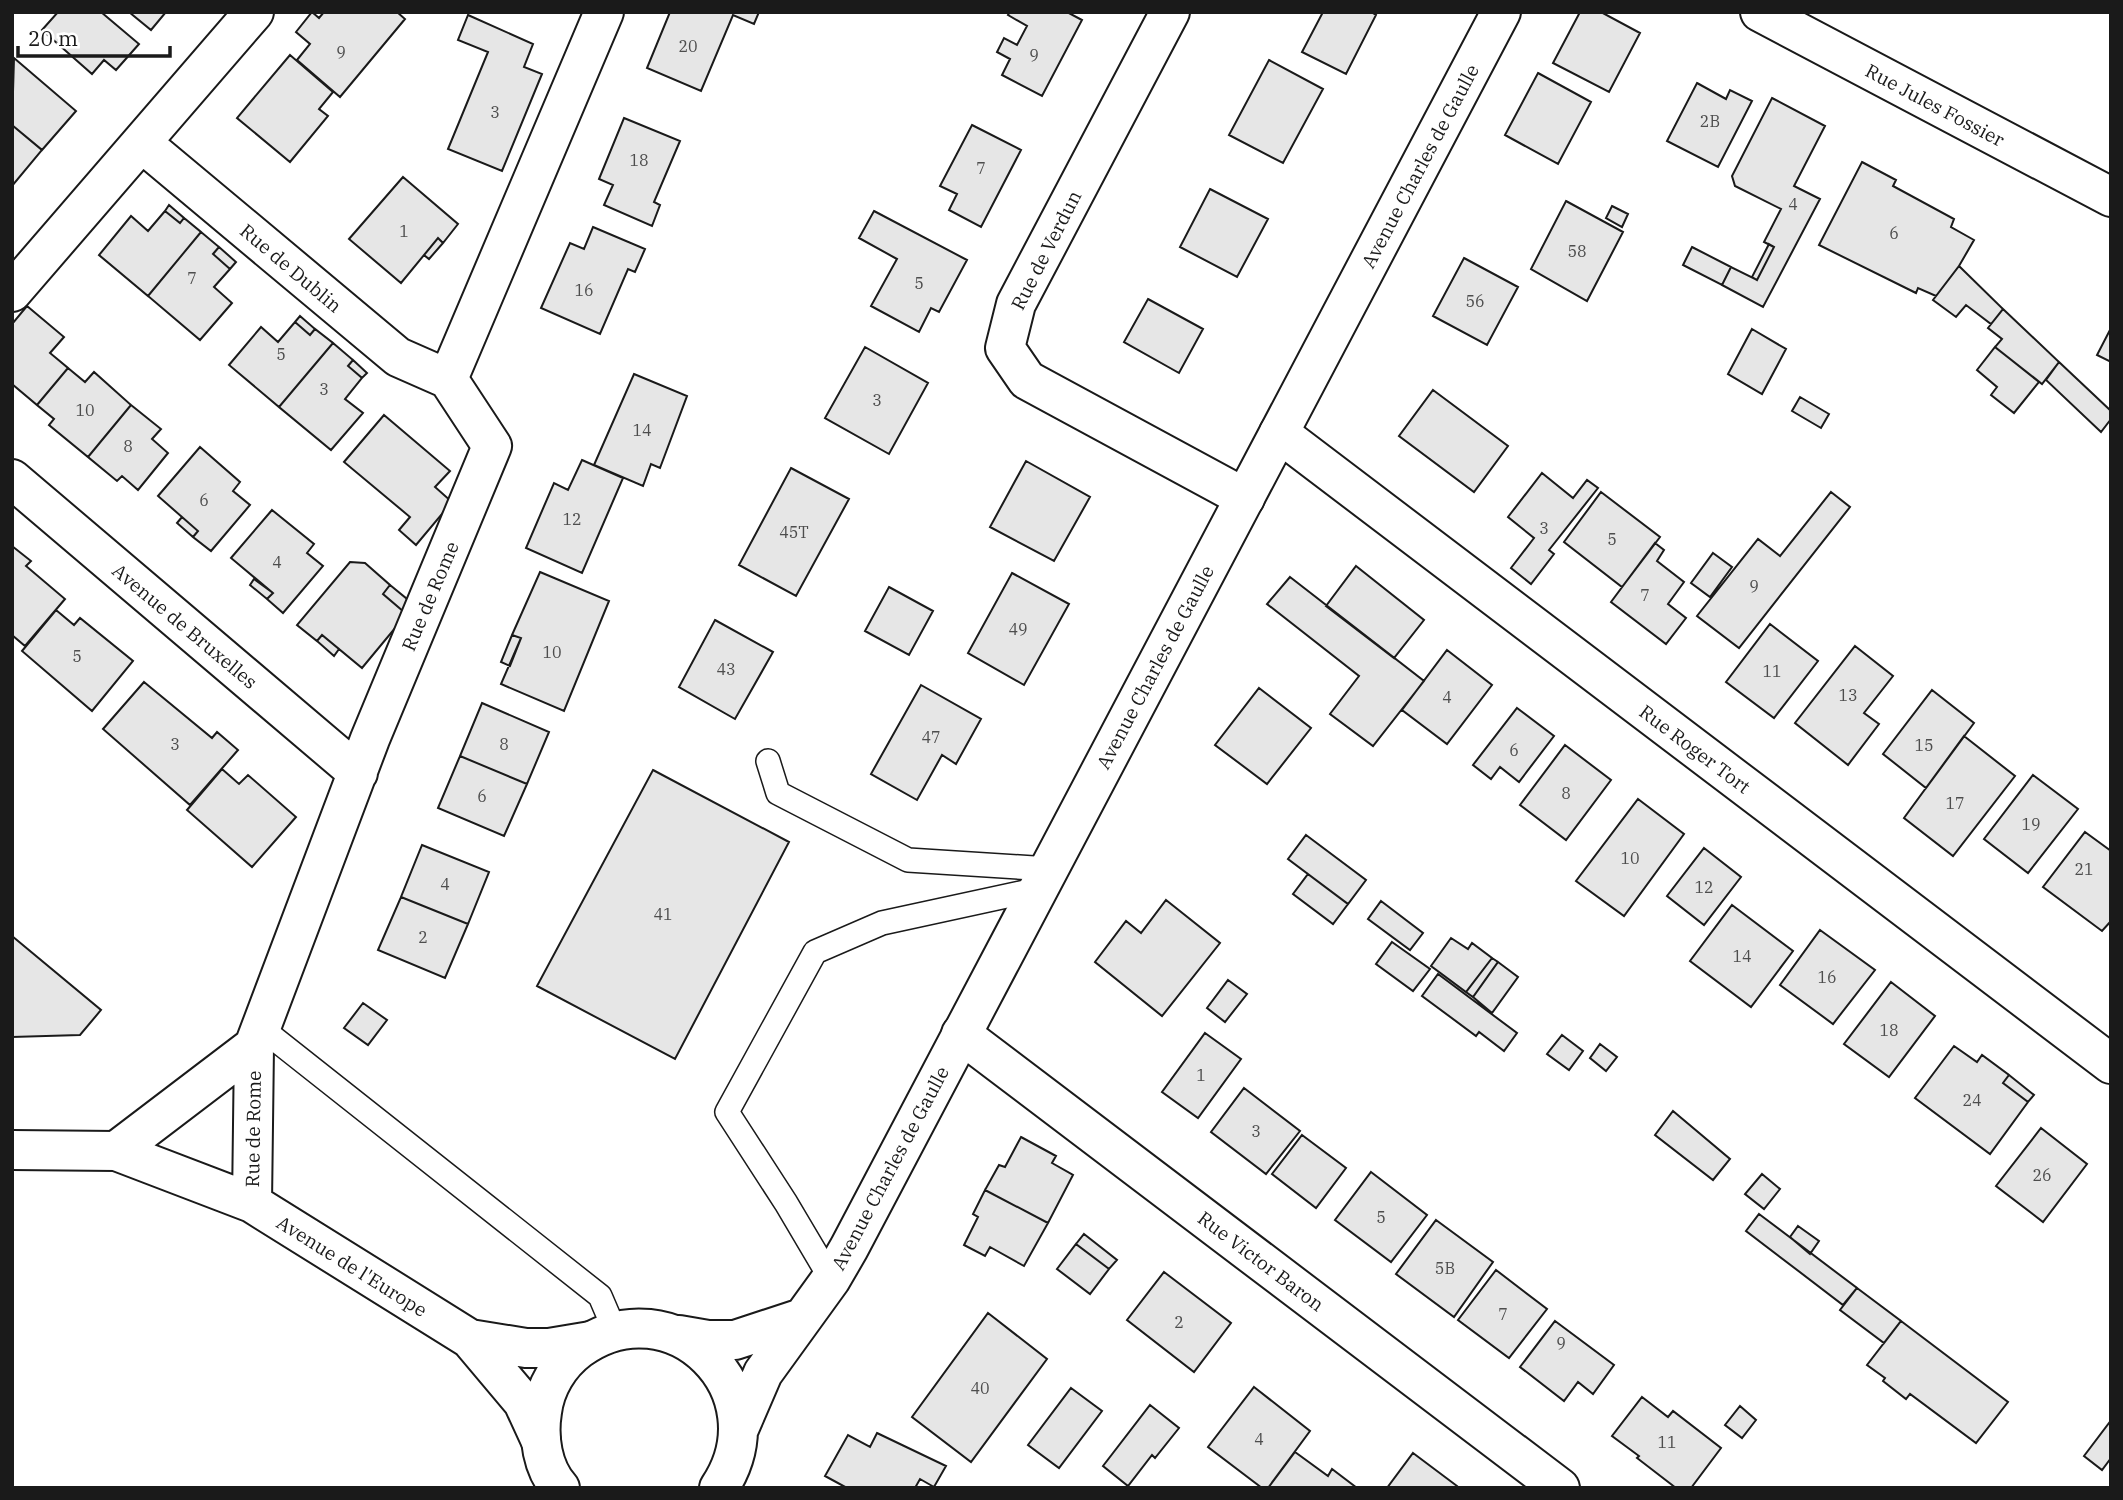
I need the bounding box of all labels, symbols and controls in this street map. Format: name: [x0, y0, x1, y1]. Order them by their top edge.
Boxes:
scale bar: [18, 14, 170, 58]
text: 20 m: [28, 24, 78, 52]
house number: 20: [678, 36, 698, 56]
house number: 9: [336, 42, 346, 62]
house number: 9: [1029, 45, 1039, 65]
street label: Rue Jules Fossier: [1861, 58, 2009, 152]
street label: Avenue Charles de Gaulle: [1356, 60, 1484, 272]
house number: 3: [490, 102, 500, 122]
house number: 2B: [1700, 111, 1720, 131]
house number: 18: [629, 150, 649, 170]
house number: 7: [976, 158, 986, 178]
street label: Rue de Verdun: [1006, 186, 1086, 314]
house number: 4: [1788, 194, 1798, 214]
street label: Rue de Dublin: [235, 218, 347, 318]
house number: 1: [399, 221, 409, 241]
house number: 6: [1889, 223, 1899, 243]
house number: 58: [1567, 241, 1587, 261]
house number: 7: [187, 268, 197, 288]
house number: 5: [914, 273, 924, 293]
house number: 16: [574, 280, 594, 300]
house number: 56: [1465, 291, 1485, 311]
house number: 5: [276, 344, 286, 364]
house number: 3: [319, 379, 329, 399]
house number: 3: [872, 390, 882, 410]
house number: 10: [75, 400, 95, 420]
house number: 14: [632, 420, 652, 440]
house number: 8: [123, 436, 133, 456]
house number: 6: [199, 490, 209, 510]
house number: 12: [562, 509, 582, 529]
house number: 3: [1539, 518, 1549, 538]
house number: 45T: [779, 522, 809, 542]
house number: 5: [1607, 529, 1617, 549]
street label: Rue de Rome: [396, 538, 464, 654]
house number: 4: [272, 552, 282, 572]
street label: Avenue de Bruxelles: [108, 558, 262, 694]
street label: Avenue Charles de Gaulle: [1091, 561, 1219, 773]
house number: 9: [1749, 576, 1759, 596]
house number: 7: [1640, 585, 1650, 605]
house number: 49: [1008, 619, 1028, 639]
house number: 10: [542, 642, 562, 662]
house number: 5: [72, 646, 82, 666]
house number: 43: [716, 659, 736, 679]
house number: 11: [1762, 661, 1782, 681]
house number: 13: [1838, 685, 1858, 705]
house number: 4: [1442, 687, 1452, 707]
street label: Rue Roger Tort: [1635, 699, 1756, 799]
house number: 47: [921, 727, 941, 747]
house number: 3: [170, 734, 180, 754]
house number: 8: [499, 734, 509, 754]
house number: 15: [1914, 735, 1934, 755]
house number: 6: [1509, 740, 1519, 760]
house number: 8: [1561, 783, 1571, 803]
house number: 6: [477, 786, 487, 806]
house number: 17: [1945, 793, 1965, 813]
house number: 19: [2021, 814, 2041, 834]
house number: 10: [1620, 848, 1640, 868]
house number: 21: [2074, 859, 2094, 879]
house number: 4: [440, 874, 450, 894]
house number: 12: [1694, 877, 1714, 897]
house number: 41: [653, 904, 673, 924]
house number: 2: [418, 927, 428, 947]
house number: 14: [1732, 946, 1752, 966]
house number: 16: [1817, 967, 1837, 987]
house number: 18: [1879, 1020, 1899, 1040]
street label: Avenue Charles de Gaulle: [826, 1062, 954, 1274]
house number: 1: [1196, 1065, 1206, 1085]
street label: Rue de Rome: [240, 1070, 266, 1188]
house number: 24: [1962, 1090, 1982, 1110]
house number: 3: [1251, 1121, 1261, 1141]
house number: 26: [2032, 1165, 2052, 1185]
street label: Rue Victor Baron: [1193, 1206, 1329, 1316]
house number: 5: [1376, 1207, 1386, 1227]
street label: Avenue de l'Europe: [272, 1210, 432, 1322]
house number: 5B: [1435, 1258, 1455, 1278]
house number: 7: [1498, 1304, 1508, 1324]
house number: 2: [1174, 1312, 1184, 1332]
house number: 9: [1556, 1333, 1566, 1353]
house number: 40: [970, 1378, 990, 1398]
house number: 4: [1254, 1429, 1264, 1449]
house number: 11: [1657, 1432, 1677, 1452]

